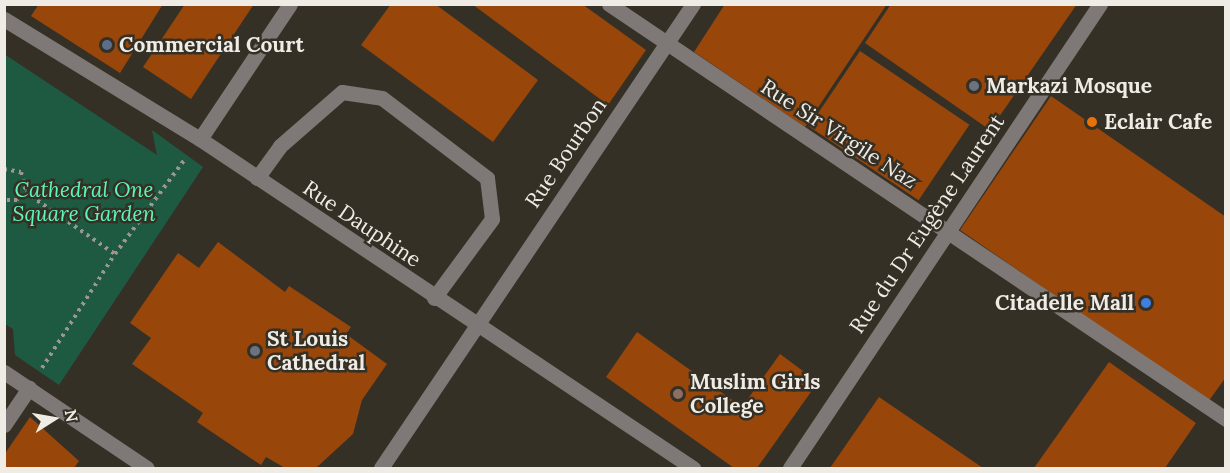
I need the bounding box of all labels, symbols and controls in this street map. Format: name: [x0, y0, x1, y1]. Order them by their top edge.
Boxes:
place label: Commercial Court: [119, 32, 304, 58]
marker: Commercial Court: [100, 38, 114, 52]
place label: Markazi Mosque: [986, 73, 1152, 99]
street label: Rue Sir Virgile Naz: [756, 74, 922, 194]
marker: Markazi Mosque: [967, 79, 981, 93]
street label: Rue Bourbon: [520, 93, 612, 213]
place label: Eclair Cafe: [1104, 109, 1212, 135]
street label: Rue du Dr Eugène Laurent: [844, 110, 1010, 338]
marker: Eclair Cafe: [1085, 115, 1099, 129]
street label: Rue Dauphine: [298, 175, 426, 273]
park label: Cathedral One Square Garden: [13, 177, 155, 227]
place label: Citadelle Mall: [995, 290, 1134, 316]
marker: Citadelle Mall: [1139, 296, 1153, 310]
place label: St Louis Cathedral: [267, 326, 365, 376]
marker: St Louis Cathedral: [248, 344, 262, 358]
place label: Muslim Girls College: [690, 369, 821, 419]
marker: Muslim Girls College: [671, 387, 685, 401]
north arrow: [24, 389, 84, 449]
text: N: [61, 408, 83, 424]

